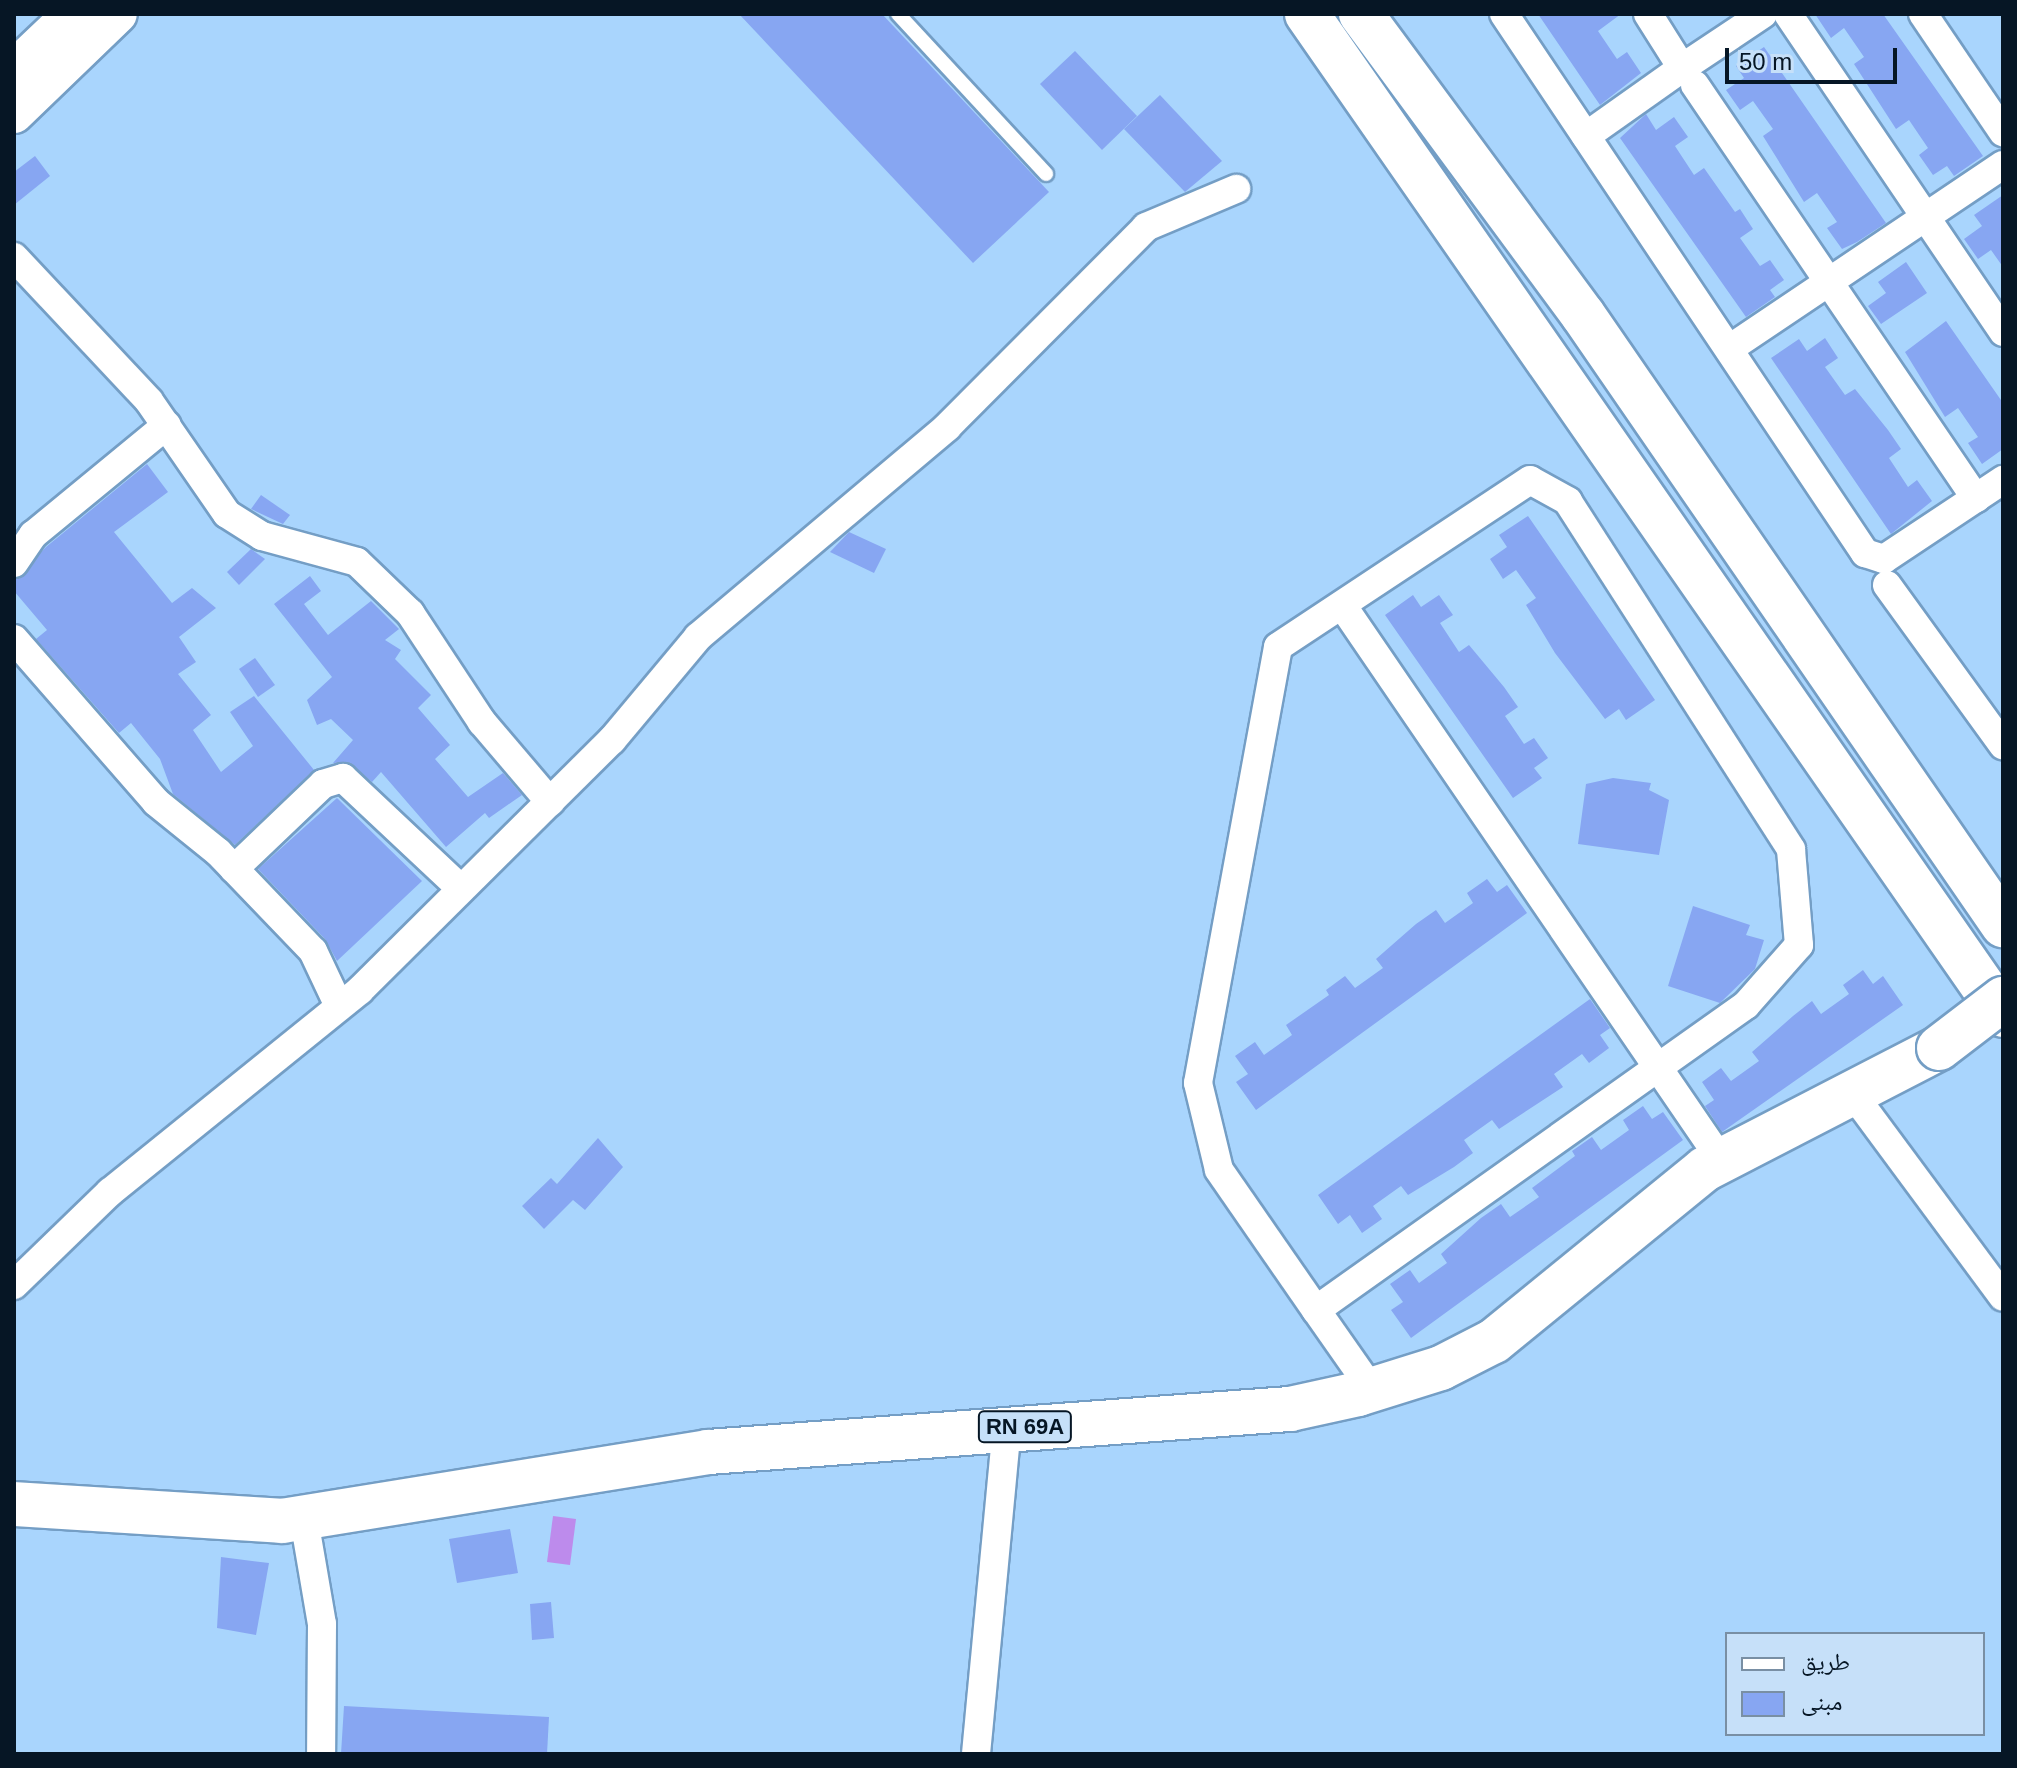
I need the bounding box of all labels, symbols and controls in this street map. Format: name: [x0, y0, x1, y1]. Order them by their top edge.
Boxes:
scale bar: [1729, 32, 1901, 82]
text: 50 m: [1739, 48, 1792, 75]
road number: RN 69A: [977, 1409, 1073, 1445]
legend: [1725, 1632, 1985, 1736]
text: طريق: [1801, 1648, 1850, 1675]
text: مبنى: [1801, 1688, 1842, 1715]

